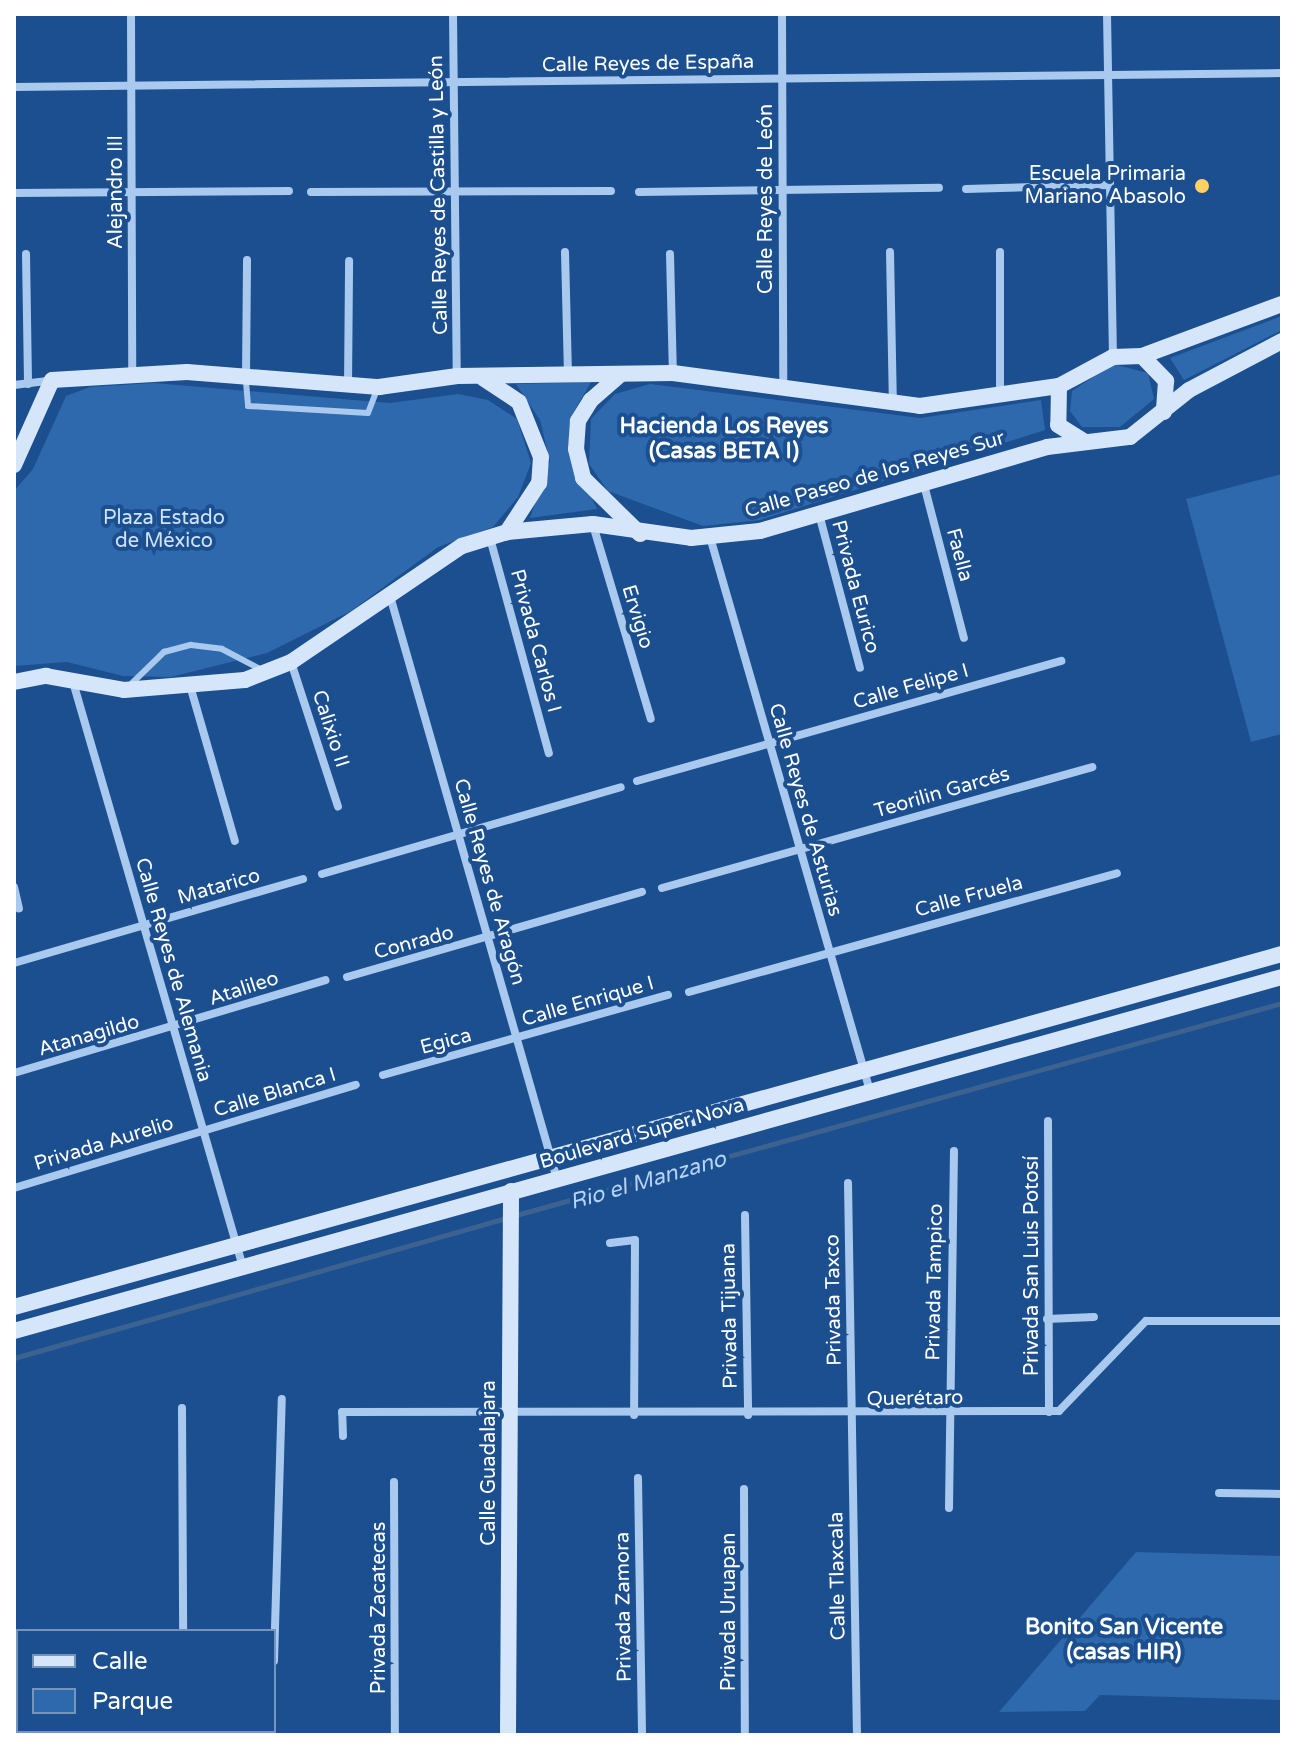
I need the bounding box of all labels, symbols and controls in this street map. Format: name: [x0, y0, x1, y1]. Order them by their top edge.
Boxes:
street label: Calle Reyes de España: [542, 50, 754, 78]
street label: Calle Reyes de Castilla y León: [425, 55, 453, 335]
street label: Calle Reyes de León: [754, 104, 778, 294]
street label: Alejandro III: [104, 135, 128, 249]
place label: Escuela Primaria Mariano Abasolo: [1024, 162, 1186, 209]
marker: Escuela Primaria Mariano Abasolo: [1193, 177, 1211, 195]
district label: Hacienda Los Reyes (Casas BETA I): [620, 413, 828, 464]
street label: Calle Paseo de los Reyes Sur: [742, 426, 1008, 524]
park label: Plaza Estado de México: [103, 507, 225, 554]
street label: Privada Eurico: [826, 518, 884, 656]
street label: Faella: [940, 526, 978, 584]
street label: Privada Carlos I: [504, 567, 566, 715]
street label: Ervigio: [616, 582, 658, 652]
street label: Calle Felipe I: [850, 659, 972, 715]
street label: Calixio II: [306, 687, 354, 771]
street label: Calle Reyes de Asturias: [763, 701, 847, 919]
street label: Teorilin Garcés: [872, 762, 1012, 824]
street label: Calle Reyes de Aragón: [448, 776, 530, 988]
street label: Calle Reyes de Alemania: [129, 855, 217, 1085]
street label: Matarico: [175, 864, 263, 910]
street label: Calle Fruela: [912, 871, 1026, 923]
street label: Conrado: [371, 921, 457, 965]
street label: Atalileo: [206, 966, 282, 1012]
street label: Calle Enrique I: [519, 972, 657, 1032]
street label: Atanagildo: [36, 1010, 142, 1062]
street label: Egica: [418, 1024, 474, 1060]
street label: Calle Blanca I: [211, 1063, 339, 1123]
street label: Boulevard Super Nova: [537, 1093, 747, 1175]
street label: Privada Aurelio: [31, 1111, 177, 1177]
water label: Rio el Manzano: [567, 1146, 729, 1216]
street label: Privada San Luis Potosí: [1020, 1156, 1044, 1376]
street label: Privada Tampico: [922, 1203, 948, 1361]
street label: Privada Taxco: [821, 1234, 847, 1366]
street label: Privada Tijuana: [717, 1243, 743, 1389]
street label: Calle Guadalajara: [477, 1380, 501, 1546]
street label: Querétaro: [866, 1386, 964, 1412]
street label: Calle Tlaxcala: [825, 1512, 851, 1640]
street label: Privada Zacatecas: [367, 1522, 391, 1694]
street label: Privada Zamora: [611, 1532, 637, 1682]
street label: Privada Uruapan: [717, 1533, 741, 1691]
district label: Bonito San Vicente (casas HIR): [1025, 1614, 1223, 1666]
legend: [16, 1629, 276, 1733]
text: Calle: [92, 1647, 148, 1676]
text: Parque: [92, 1687, 173, 1716]

